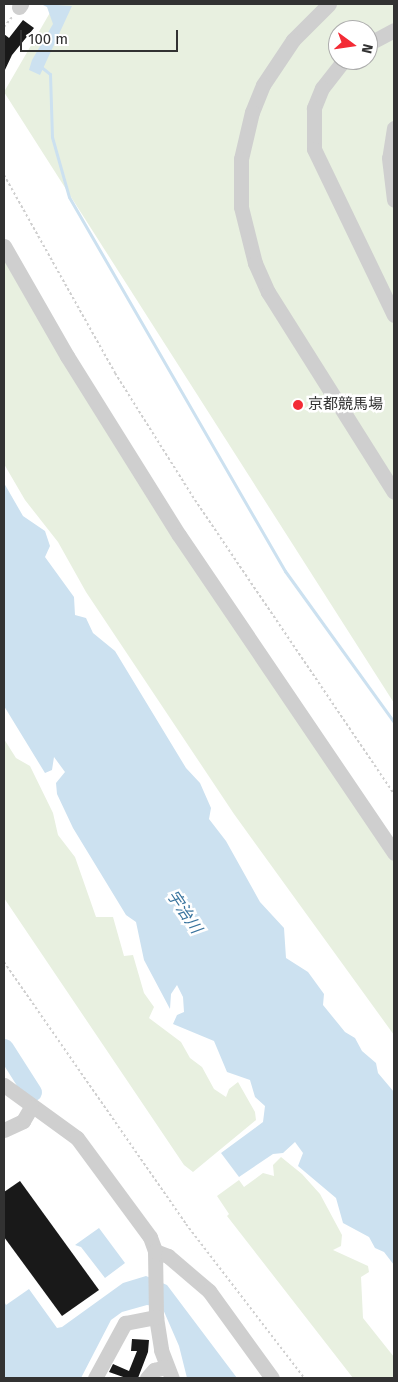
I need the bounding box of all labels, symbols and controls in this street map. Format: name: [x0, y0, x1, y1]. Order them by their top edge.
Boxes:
scale bar: [22, 20, 180, 52]
north arrow: [328, 20, 378, 70]
text: 100 m: [28, 30, 68, 48]
text: N: [358, 42, 376, 55]
place label: 京都競馬場: [308, 396, 383, 414]
marker: 京都競馬場: [292, 399, 304, 411]
water label: 宇治川: [163, 887, 205, 937]

